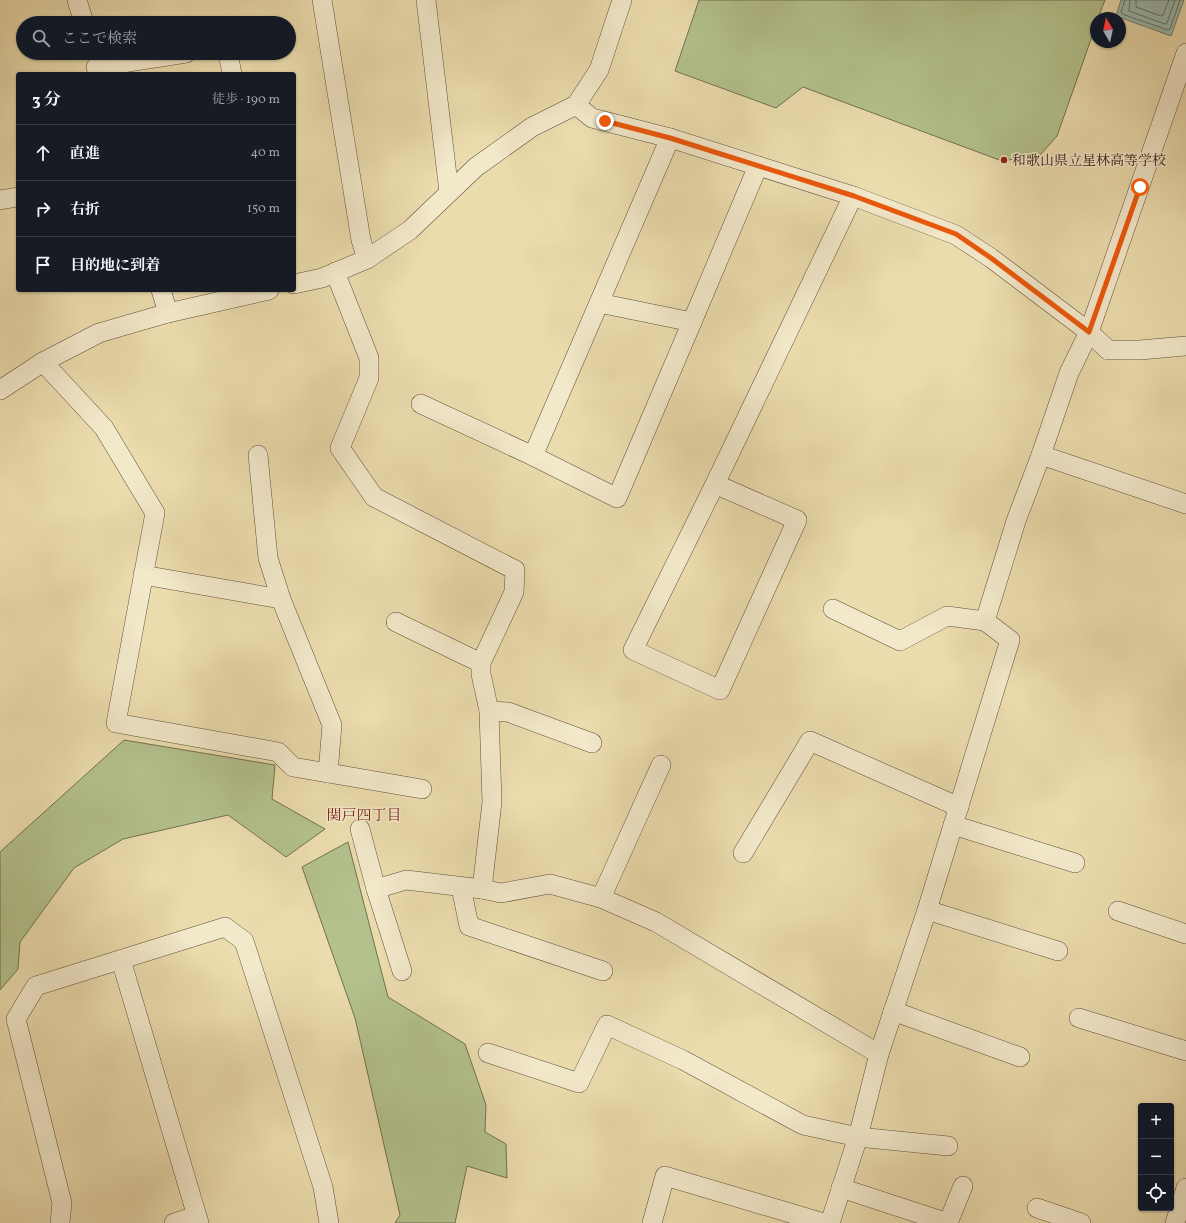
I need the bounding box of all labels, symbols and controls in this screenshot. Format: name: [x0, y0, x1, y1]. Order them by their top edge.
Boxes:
north arrow: [1090, 12, 1126, 48]
search box: [16, 16, 296, 60]
icon: search: [30, 27, 52, 49]
text: ここで検索: [62, 29, 137, 50]
text: 3 分: [32, 89, 61, 112]
text: 徒歩 · 190 m: [212, 91, 280, 109]
route end: [596, 112, 614, 130]
icon: ahead: [32, 142, 54, 164]
text: 直進: [70, 144, 100, 165]
text: 40 m: [251, 144, 280, 162]
place label: 和歌山県立星林高等学校: [1012, 152, 1166, 171]
marker: 和歌山県立星林高等学校: [999, 155, 1009, 165]
route start: [1131, 178, 1149, 196]
icon: right: [32, 198, 54, 220]
text: 右折: [70, 200, 100, 221]
text: 150 m: [247, 200, 280, 218]
icon: arrive: [32, 254, 54, 276]
text: 目的地に到着: [70, 256, 160, 277]
district label: 関戸四丁目: [326, 806, 402, 827]
map controls: [1138, 1103, 1174, 1211]
button: +: [1138, 1103, 1174, 1139]
button: −: [1138, 1139, 1174, 1175]
button: locate: [1138, 1175, 1174, 1211]

